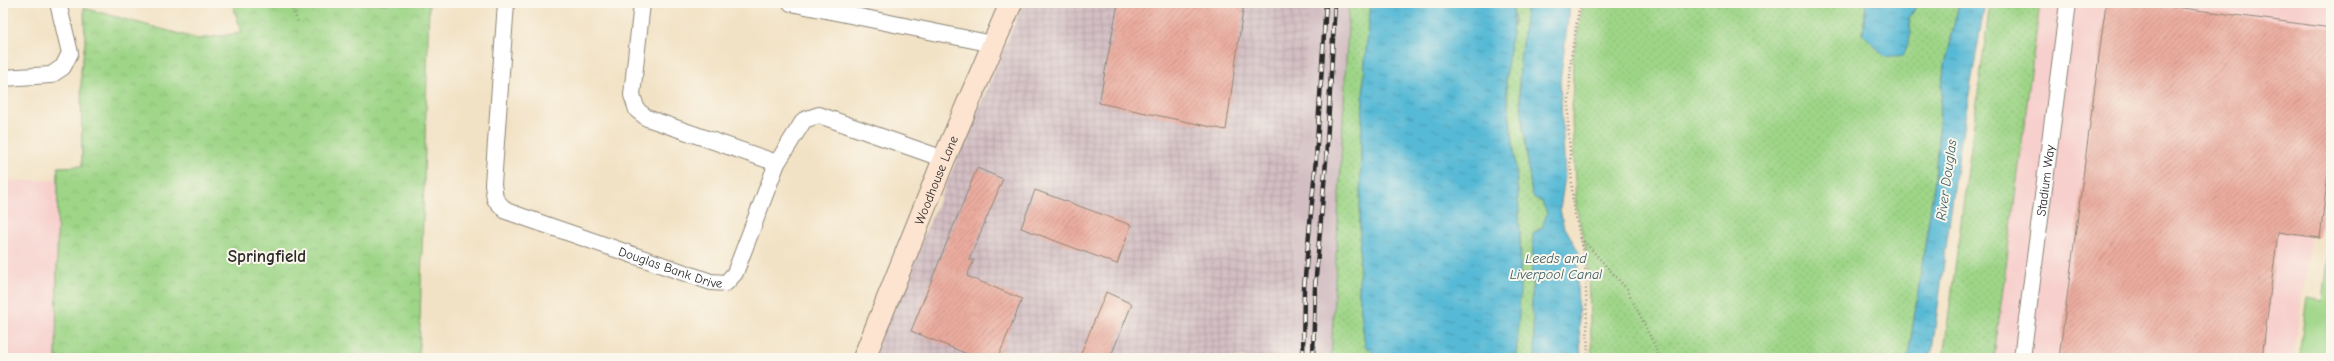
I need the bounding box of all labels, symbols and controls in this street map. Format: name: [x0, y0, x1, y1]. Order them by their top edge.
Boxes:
street label: Woodhouse Lane: [911, 133, 961, 227]
water label: River Douglas: [1932, 138, 1961, 222]
street label: Stadium Way: [2033, 144, 2058, 217]
street label: Douglas Bank Drive: [617, 244, 723, 291]
district label: Springfield: [228, 247, 306, 266]
water label: Leeds and Liverpool Canal: [1510, 250, 1603, 283]

